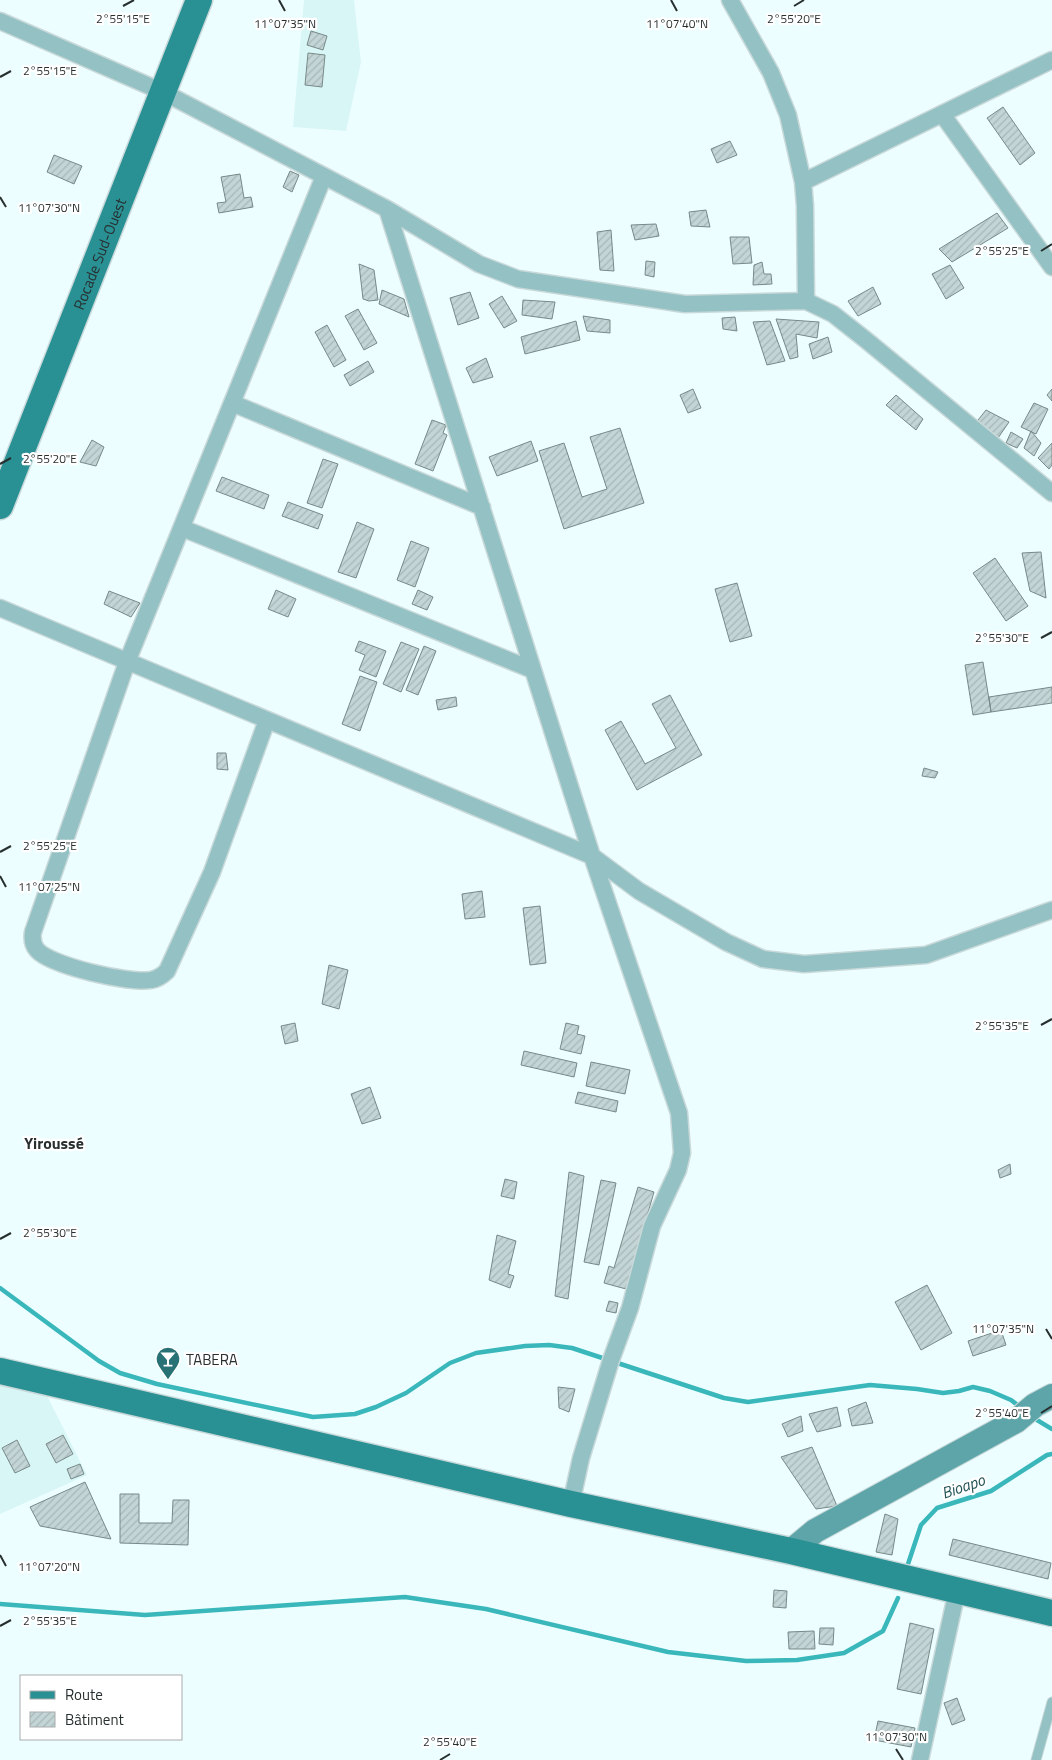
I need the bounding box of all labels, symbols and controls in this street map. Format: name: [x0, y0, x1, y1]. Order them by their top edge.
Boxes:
text: 2°55'15"E: [96, 9, 150, 28]
text: 2°55'20"E: [767, 9, 821, 28]
text: 11°07'35"N: [254, 14, 316, 33]
text: 11°07'40"N: [646, 14, 708, 33]
text: 2°55'15"E: [23, 61, 77, 80]
street label: Rocade Sud-Ouest: [67, 194, 132, 313]
text: 11°07'30"N: [18, 198, 80, 217]
text: 2°55'25"E: [975, 241, 1029, 260]
text: 2°55'20"E: [23, 449, 77, 468]
text: 2°55'30"E: [975, 628, 1029, 647]
text: 2°55'25"E: [23, 836, 77, 855]
text: 11°07'25"N: [18, 877, 80, 896]
text: 2°55'35"E: [975, 1016, 1029, 1035]
district label: Yiroussé: [24, 1131, 84, 1155]
text: 2°55'30"E: [23, 1223, 77, 1242]
text: 11°07'35"N: [972, 1319, 1034, 1338]
bar icon: TABERA: [155, 1346, 181, 1380]
place label: TABERA: [186, 1348, 238, 1371]
text: 2°55'40"E: [975, 1403, 1029, 1422]
water label: Bioapo: [938, 1467, 989, 1505]
text: 11°07'20"N: [18, 1557, 80, 1576]
text: 2°55'35"E: [23, 1611, 77, 1630]
legend: [20, 1675, 182, 1740]
text: Route: [65, 1683, 103, 1706]
text: Bâtiment: [65, 1708, 124, 1731]
text: 11°07'30"N: [865, 1727, 927, 1746]
text: 2°55'40"E: [423, 1732, 477, 1751]

